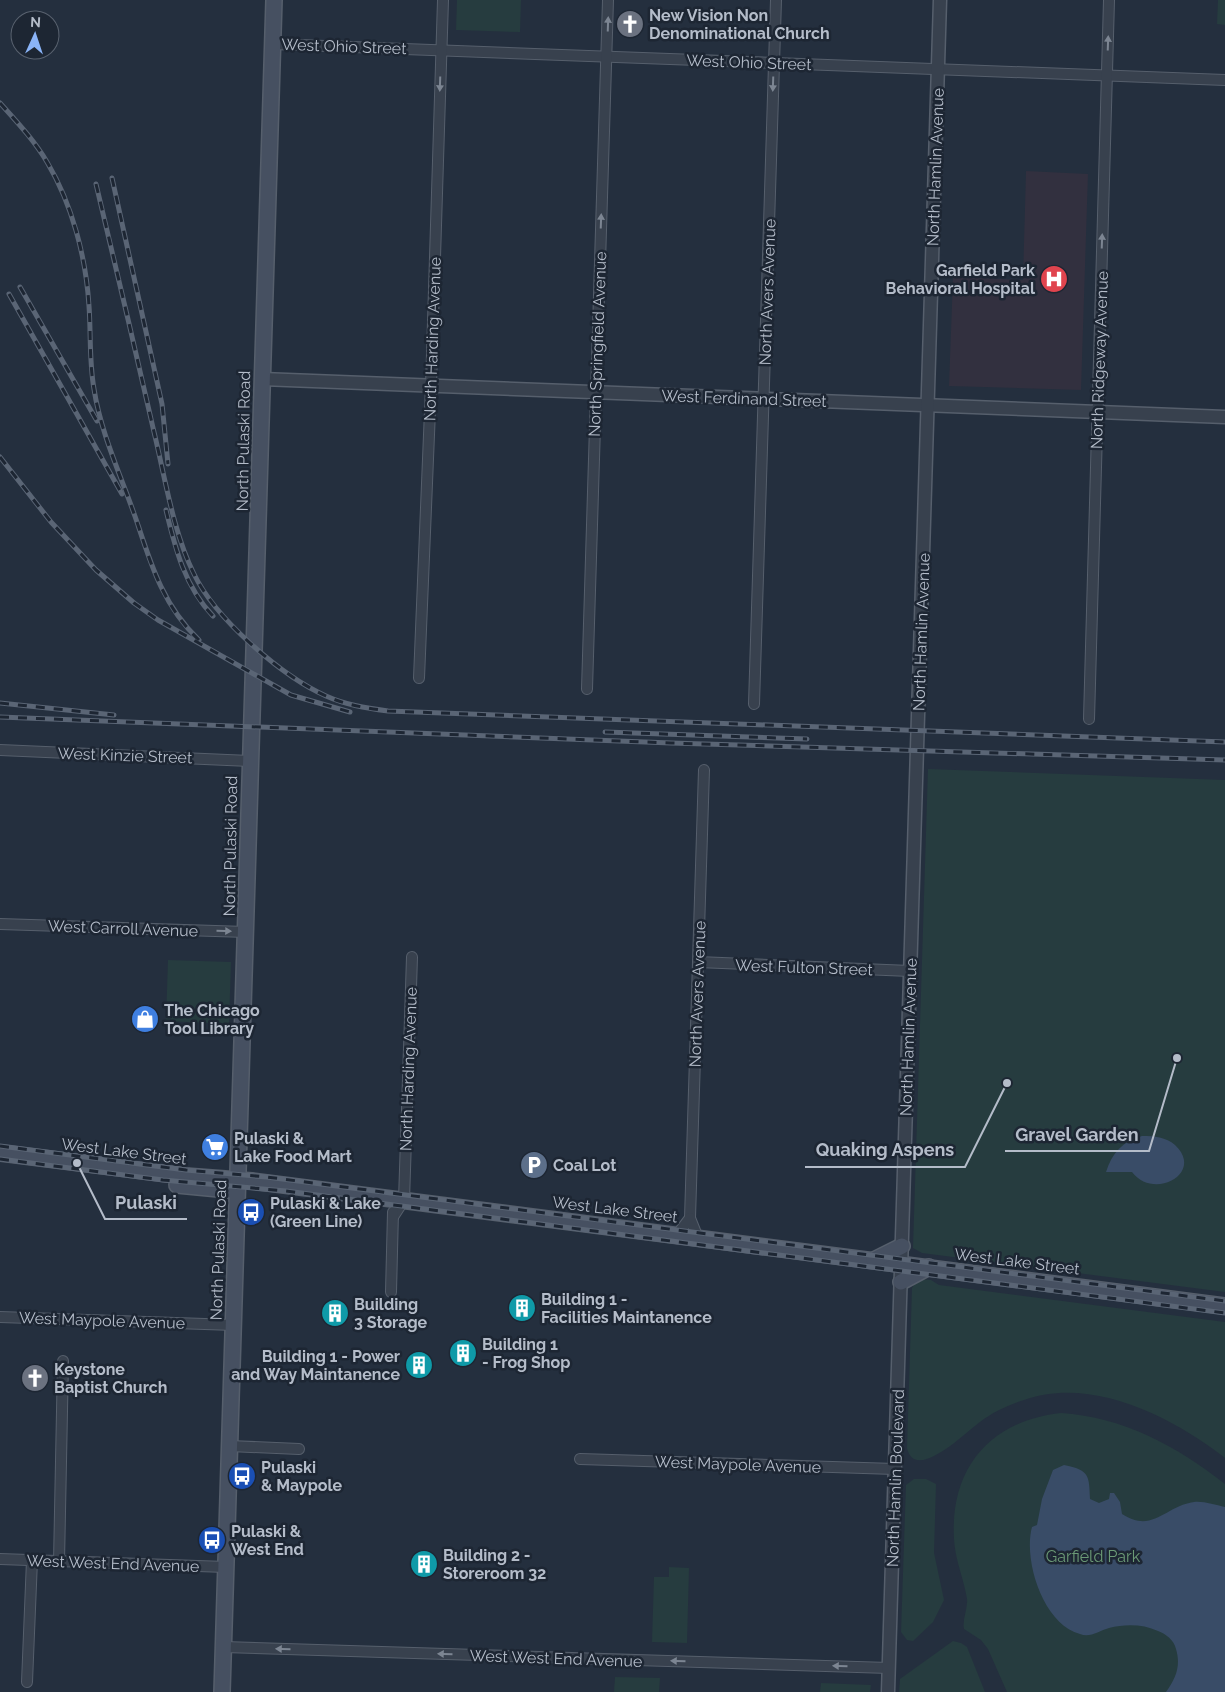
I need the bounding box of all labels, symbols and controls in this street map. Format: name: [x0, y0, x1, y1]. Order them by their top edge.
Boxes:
place label: New Vision Non Denominational Church: [649, 6, 830, 43]
church icon: New Vision Non Denominational Church: [615, 9, 645, 39]
north arrow: [10, 10, 60, 60]
text: N: [30, 14, 41, 30]
one-way arrow: [604, 15, 612, 31]
street label: West Ohio Street: [281, 35, 407, 58]
one-way arrow: [1104, 35, 1112, 51]
street label: West Ohio Street: [686, 51, 812, 74]
one-way arrow: [436, 76, 444, 92]
one-way arrow: [769, 76, 777, 92]
street label: North Hamlin Avenue: [923, 88, 948, 246]
one-way arrow: [598, 213, 606, 229]
street label: North Avers Avenue: [755, 218, 780, 366]
one-way arrow: [1098, 232, 1106, 248]
street label: North Springfield Avenue: [585, 251, 610, 437]
street label: North Harding Avenue: [420, 257, 445, 421]
place label: Garfield Park Behavioral Hospital: [886, 261, 1036, 298]
hospital icon: Garfield Park Behavioral Hospital: [1039, 264, 1069, 294]
street label: North Ridgeway Avenue: [1087, 271, 1112, 449]
street label: North Pulaski Road: [233, 370, 254, 512]
street label: West Ferdinand Street: [661, 386, 827, 411]
street label: North Hamlin Avenue: [909, 553, 934, 711]
street label: West Kinzie Street: [57, 744, 193, 767]
street label: North Pulaski Road: [220, 775, 241, 917]
street label: West Carroll Avenue: [48, 916, 198, 941]
street label: North Avers Avenue: [685, 920, 710, 1068]
one-way arrow: [216, 927, 232, 935]
street label: West Fulton Street: [735, 956, 874, 979]
street label: North Hamlin Avenue: [896, 958, 921, 1116]
street label: North Harding Avenue: [396, 987, 421, 1151]
place label: The Chicago Tool Library: [164, 1001, 260, 1038]
shop icon: The Chicago Tool Library: [130, 1004, 160, 1034]
callout: Gravel Garden: [1005, 1118, 1149, 1151]
text: Gravel Garden: [1015, 1124, 1139, 1145]
place label: Pulaski & Lake Food Mart: [234, 1129, 352, 1166]
supermarket icon: Pulaski & Lake Food Mart: [200, 1132, 230, 1162]
street label: West Lake Street: [60, 1134, 188, 1169]
callout: Quaking Aspens: [805, 1134, 965, 1167]
text: Quaking Aspens: [816, 1139, 954, 1160]
parking icon: Coal Lot: [519, 1150, 549, 1180]
place label: Coal Lot: [553, 1156, 616, 1175]
street label: North Pulaski Road: [207, 1179, 230, 1321]
callout: Pulaski: [105, 1186, 187, 1219]
text: Pulaski: [115, 1192, 177, 1213]
street label: West Lake Street: [551, 1192, 679, 1227]
place label: Pulaski & Lake (Green Line): [270, 1194, 381, 1231]
bus stop icon: Pulaski & Lake (Green Line): [236, 1197, 266, 1227]
street label: West Lake Street: [953, 1244, 1081, 1279]
place label: Building 1 - Facilities Maintanence: [541, 1290, 712, 1327]
building icon: Building 1 - Facilities Maintanence: [507, 1293, 537, 1323]
place label: Building 3 Storage: [354, 1295, 428, 1332]
building icon: Building 3 Storage: [320, 1298, 350, 1328]
street label: West Maypole Avenue: [19, 1308, 185, 1333]
place label: Building 1 - Frog Shop: [482, 1335, 570, 1372]
building icon: Building 1 - Frog Shop: [448, 1338, 478, 1368]
place label: Building 1 - Power and Way Maintanence: [231, 1347, 400, 1384]
building icon: Building 1 - Power and Way Maintanence: [404, 1350, 434, 1380]
place label: Keystone Baptist Church: [54, 1360, 167, 1397]
church icon: Keystone Baptist Church: [20, 1363, 50, 1393]
street label: North Hamlin Boulevard: [883, 1389, 908, 1567]
street label: West Maypole Avenue: [655, 1452, 821, 1477]
place label: Pulaski & Maypole: [261, 1458, 343, 1495]
bus stop icon: Pulaski & Maypole: [227, 1461, 257, 1491]
place label: Pulaski & West End: [231, 1522, 304, 1559]
bus stop icon: Pulaski & West End: [197, 1525, 227, 1555]
place label: Building 2 - Storeroom 32: [443, 1546, 546, 1583]
park label: Garfield Park: [1046, 1547, 1141, 1566]
building icon: Building 2 - Storeroom 32: [409, 1549, 439, 1579]
street label: West West End Avenue: [26, 1551, 200, 1576]
one-way arrow: [275, 1645, 291, 1653]
street label: West West End Avenue: [469, 1646, 643, 1671]
one-way arrow: [437, 1650, 453, 1658]
one-way arrow: [669, 1657, 685, 1665]
one-way arrow: [832, 1662, 848, 1670]

